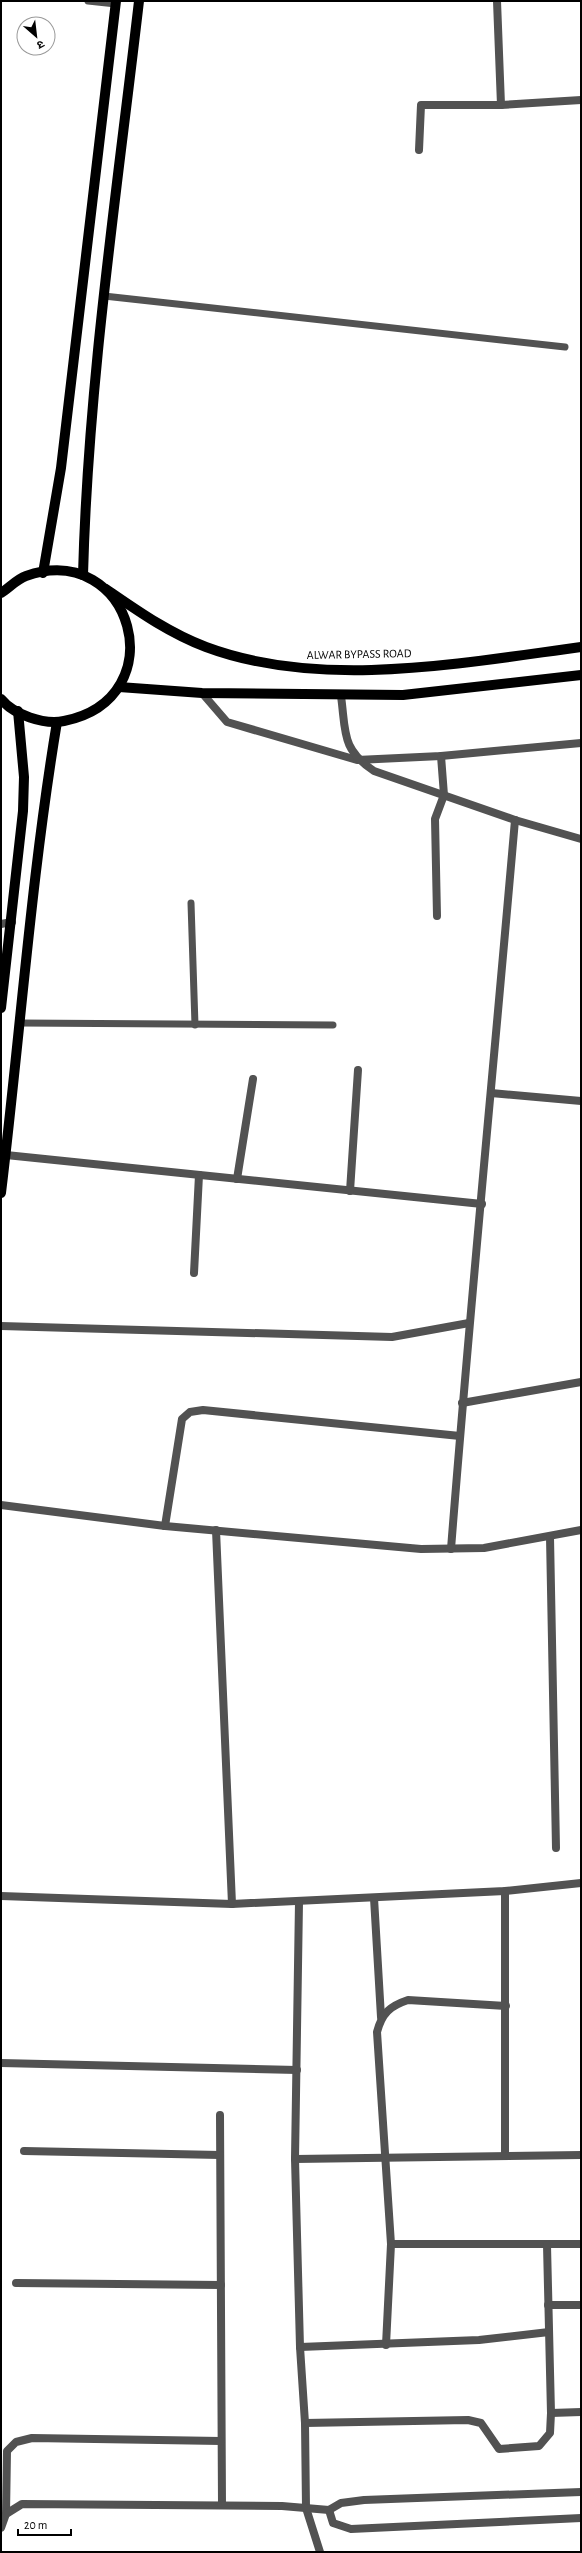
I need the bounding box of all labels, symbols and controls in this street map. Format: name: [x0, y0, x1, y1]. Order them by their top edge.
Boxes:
north arrow: [16, 16, 56, 56]
text: उ: [35, 38, 46, 51]
street label: ALWAR BYPASS ROAD: [307, 647, 412, 661]
scale bar: [18, 2511, 71, 2537]
text: 20 m: [24, 2519, 47, 2531]

